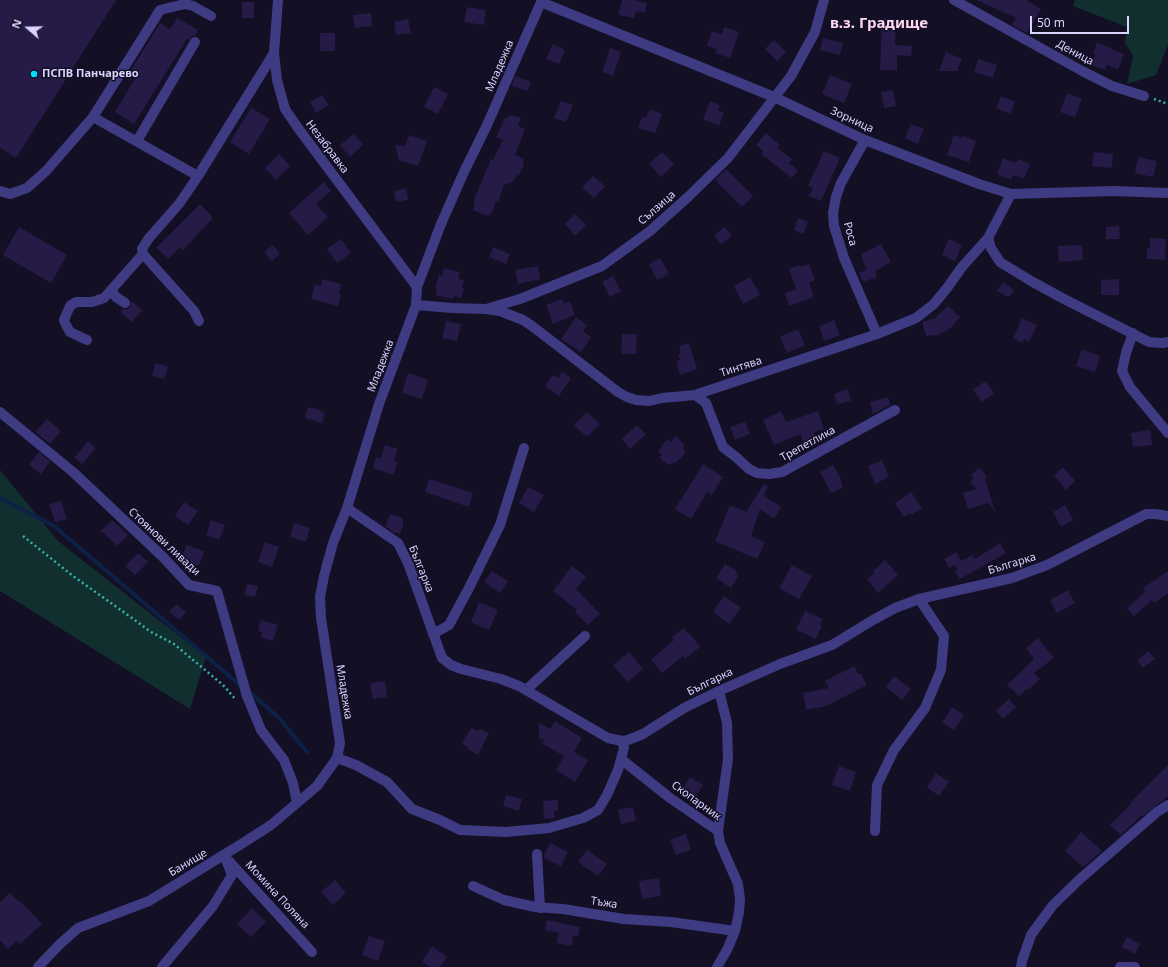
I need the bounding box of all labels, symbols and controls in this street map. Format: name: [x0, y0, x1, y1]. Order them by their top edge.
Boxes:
north arrow: [8, 8, 48, 48]
scale bar: [1032, 8, 1131, 34]
text: 50 m: [1037, 14, 1065, 31]
district label: в.з. Градище: [830, 15, 928, 33]
text: N: [8, 17, 25, 31]
street label: Деница: [1054, 37, 1096, 69]
street label: Младежка: [483, 38, 517, 94]
place label: ПСПВ Панчарево: [42, 67, 139, 81]
marker: ПСПВ Панчарево: [29, 69, 39, 79]
street label: Зорница: [828, 104, 876, 136]
street label: Незабравка: [303, 118, 351, 176]
street label: Сълзица: [636, 188, 678, 228]
street label: Роса: [840, 220, 860, 248]
street label: Младежка: [365, 338, 397, 394]
street label: Тинтява: [718, 354, 764, 380]
street label: Трепетлика: [778, 423, 838, 465]
street label: Стоянови ливади: [125, 505, 203, 579]
street label: Българка: [406, 544, 436, 594]
street label: Българка: [986, 550, 1038, 578]
street label: Младежка: [333, 664, 355, 720]
street label: Българка: [685, 665, 735, 699]
street label: Скопарник: [669, 779, 723, 823]
street label: Банище: [166, 846, 210, 880]
street label: Момина Поляна: [242, 858, 312, 932]
street label: Тъжа: [590, 894, 618, 912]

